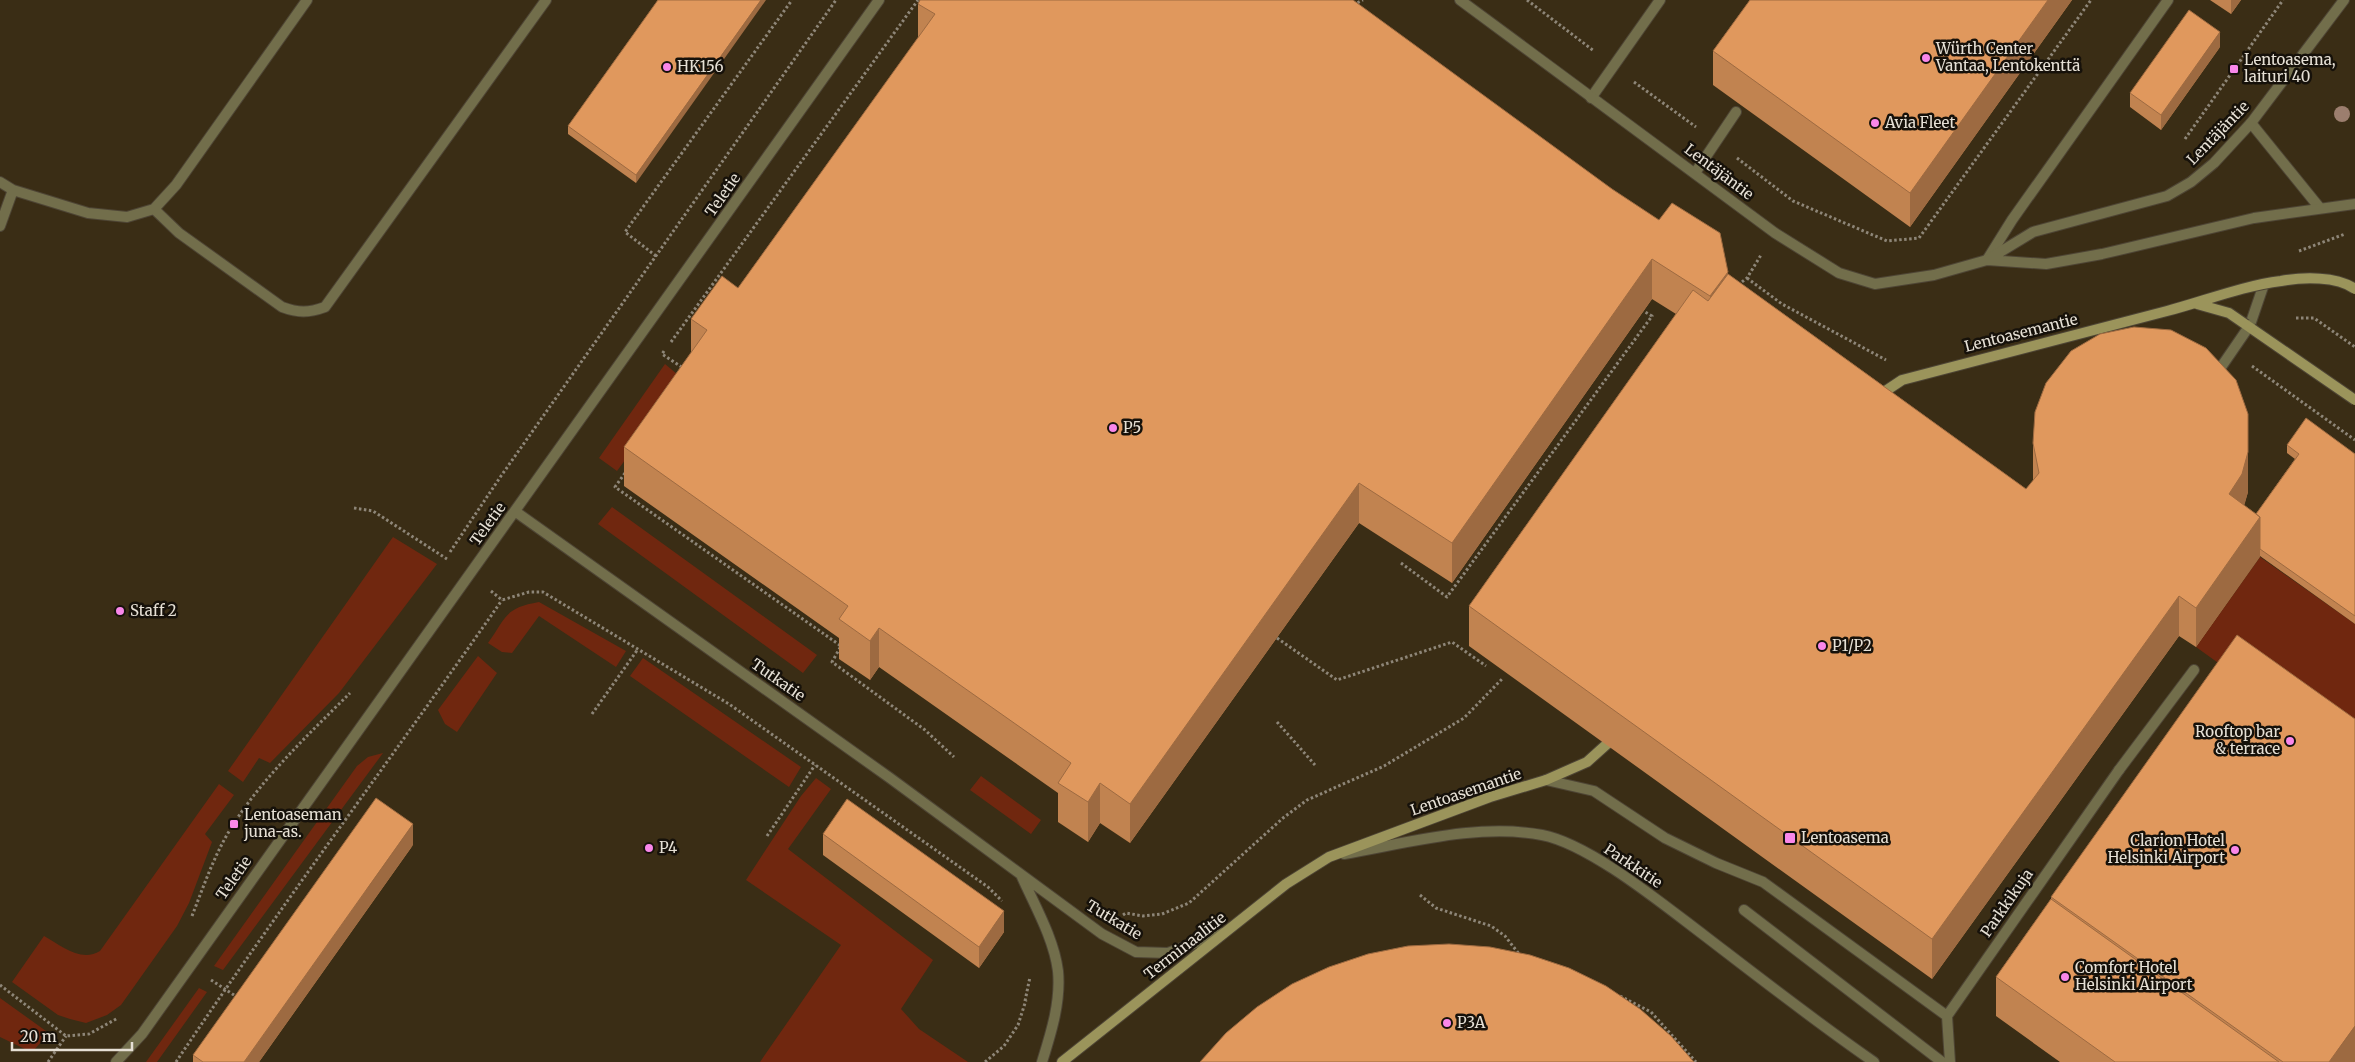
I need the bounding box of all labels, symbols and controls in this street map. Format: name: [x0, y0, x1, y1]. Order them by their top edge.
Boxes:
place label: Würth Center Vantaa, Lentokenttä: [1935, 39, 2080, 75]
place label: Lentoasema, laituri 40: [2244, 50, 2336, 86]
marker: Würth Center Vantaa, Lentokenttä: [1920, 52, 1932, 64]
place label: HK156: [677, 57, 724, 76]
marker: HK156: [661, 61, 673, 73]
marker: Lentoasema, laituri 40: [2228, 63, 2240, 75]
street label: Lentäjäntie: [2182, 97, 2253, 169]
place label: Avia Fleet: [1884, 113, 1955, 132]
marker: Avia Fleet: [1869, 117, 1881, 129]
street label: Lentäjäntie: [1681, 139, 1758, 204]
street label: Teletie: [701, 169, 744, 220]
street label: Lentoasemantie: [1962, 309, 2080, 356]
place label: P5: [1123, 418, 1141, 437]
marker: P5: [1107, 422, 1119, 434]
street label: Teletie: [466, 498, 510, 549]
place label: Staff 2: [130, 601, 177, 620]
marker: Staff 2: [114, 605, 126, 617]
place label: P1/P2: [1832, 636, 1872, 655]
marker: P1/P2: [1816, 640, 1828, 652]
street label: Tutkatie: [748, 654, 809, 705]
place label: Rooftop bar & terrace: [2195, 722, 2280, 758]
marker: Rooftop bar & terrace: [2284, 735, 2296, 747]
street label: Lentoasemantie: [1408, 764, 1524, 819]
place label: Lentoaseman juna-as.: [243, 805, 342, 841]
marker: Lentoaseman juna-as.: [228, 818, 240, 830]
place label: Lentoasema: [1801, 828, 1889, 847]
marker: Lentoasema: [1783, 831, 1797, 845]
place label: Clarion Hotel Helsinki Airport: [2108, 831, 2225, 867]
place label: P4: [659, 838, 677, 857]
street label: Parkkitie: [1601, 839, 1666, 892]
marker: P4: [643, 842, 655, 854]
marker: Clarion Hotel Helsinki Airport: [2229, 844, 2241, 856]
street label: Teletie: [212, 852, 255, 903]
street label: Parkkikuja: [1976, 865, 2037, 940]
street label: Tutkatie: [1083, 896, 1146, 944]
street label: Terminaalitie: [1140, 908, 1229, 983]
place label: Comfort Hotel Helsinki Airport: [2075, 958, 2193, 994]
marker: Comfort Hotel Helsinki Airport: [2059, 971, 2071, 983]
place label: P3A: [1457, 1013, 1486, 1032]
marker: P3A: [1441, 1017, 1453, 1029]
scale bar: [12, 1020, 132, 1052]
text: 20 m: [20, 1027, 57, 1046]

